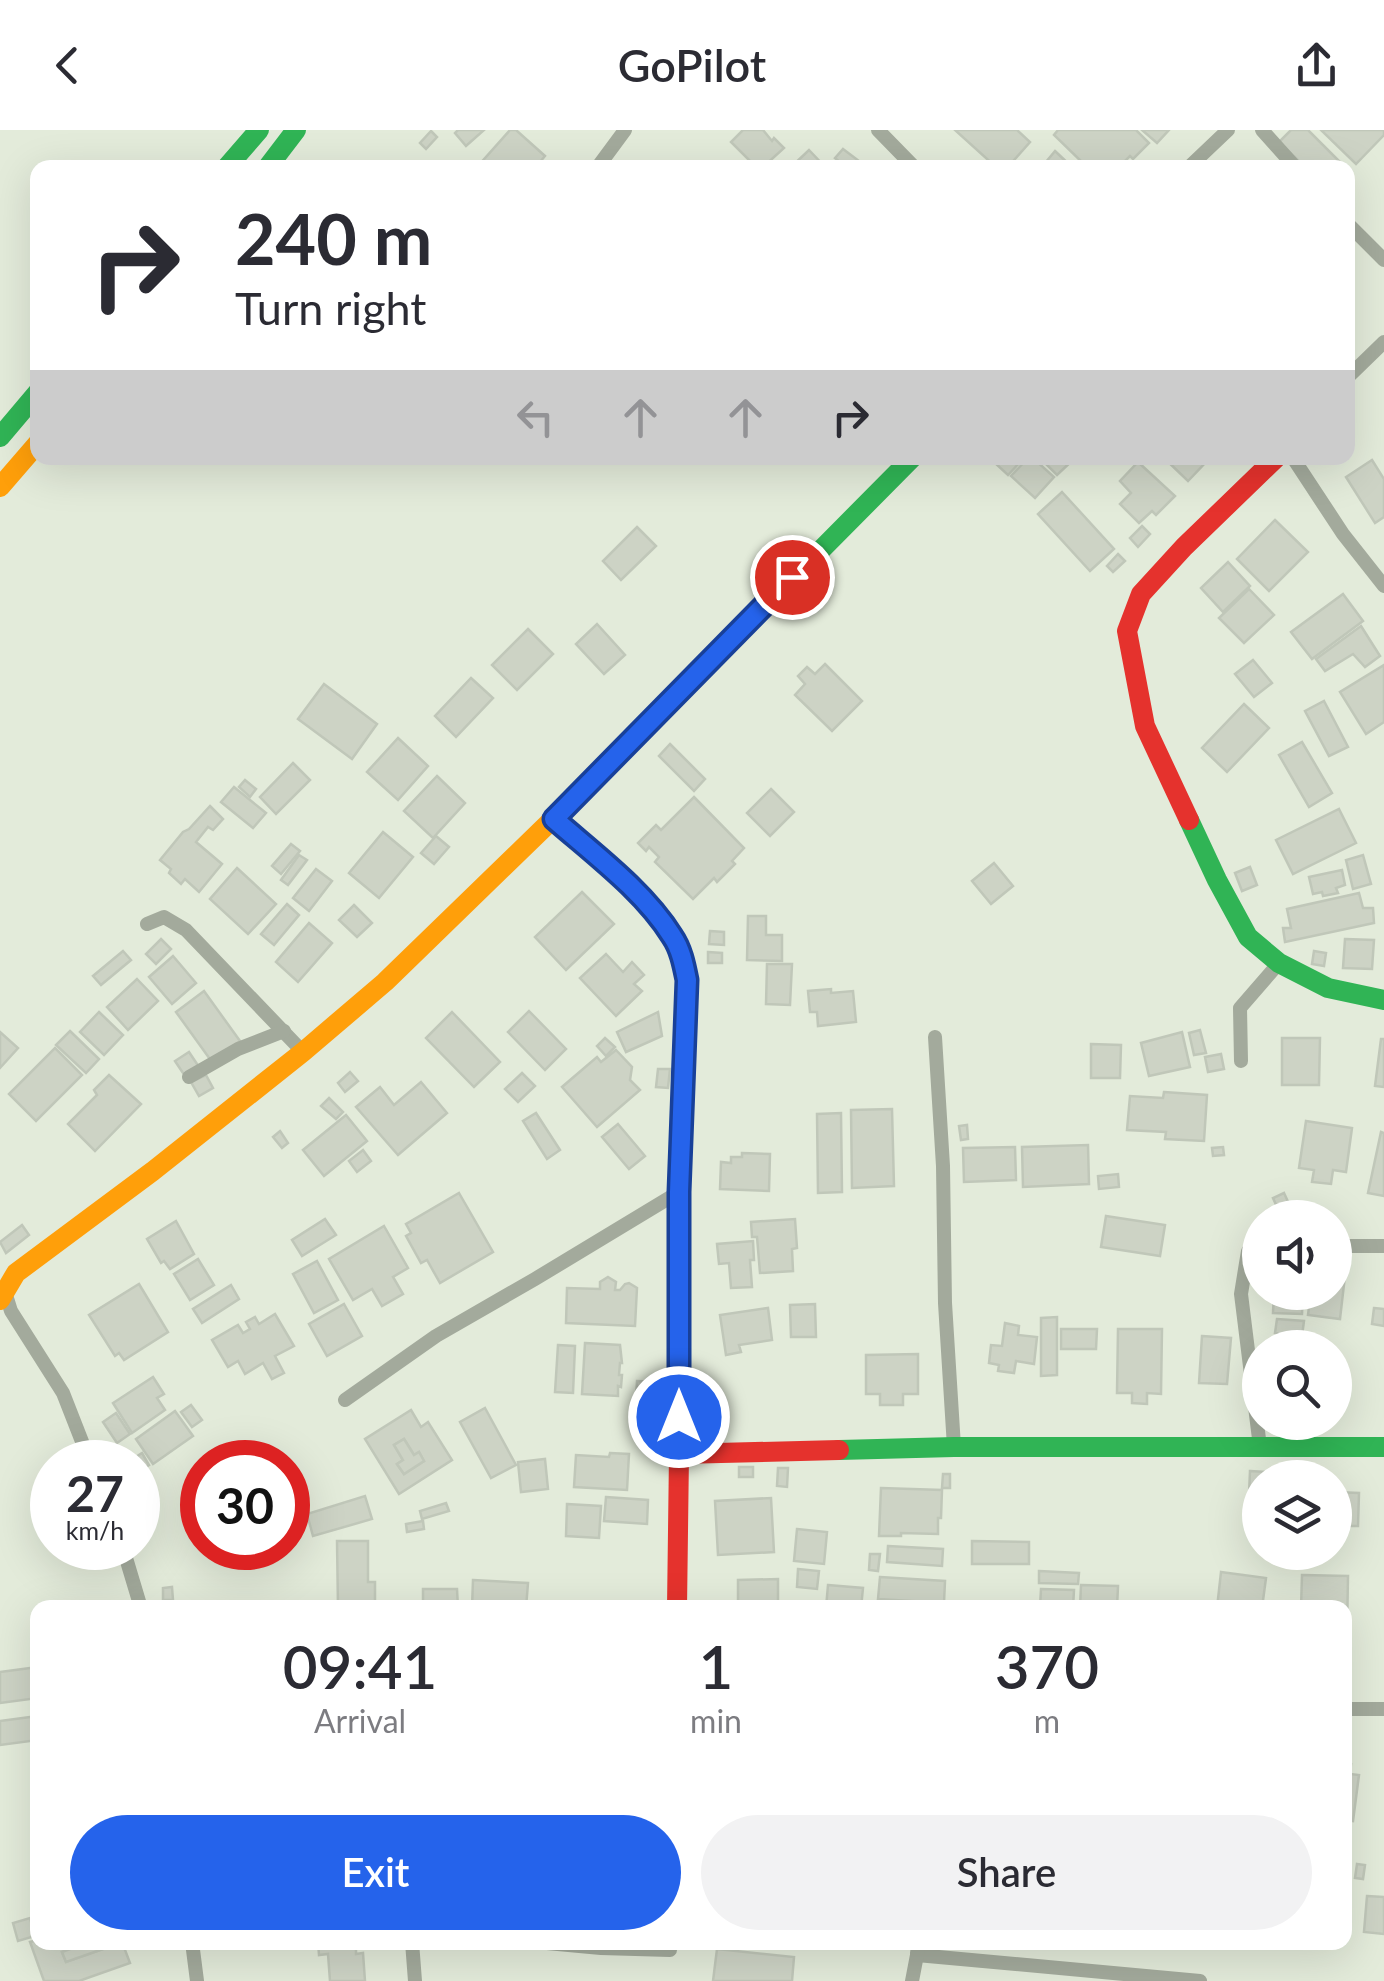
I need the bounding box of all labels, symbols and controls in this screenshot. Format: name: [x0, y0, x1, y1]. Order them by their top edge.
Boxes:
icon: back: [40, 38, 95, 93]
text: GoPilot: [618, 38, 766, 92]
icon: share: [1289, 38, 1344, 93]
text: 240 m: [235, 196, 432, 280]
icon: right: [70, 200, 200, 330]
text: Turn right: [235, 281, 426, 335]
icon: left: [508, 390, 563, 445]
icon: ahead: [613, 390, 668, 445]
icon: ahead: [718, 390, 773, 445]
icon: right: [823, 390, 878, 445]
pin: [750, 535, 835, 620]
icon: arrive: [765, 550, 820, 605]
map controls: [1242, 1200, 1352, 1570]
button: sound: [1242, 1200, 1352, 1310]
button: search: [1242, 1330, 1352, 1440]
position arrow: [627, 1365, 731, 1469]
speed limit sign: 30: [180, 1440, 310, 1570]
button: layers: [1242, 1460, 1352, 1570]
text: 27: [66, 1463, 124, 1523]
text: km/h: [66, 1515, 124, 1545]
text: 09:41: [283, 1630, 437, 1702]
text: 1: [699, 1630, 733, 1702]
text: 370: [995, 1630, 1099, 1702]
text: Arrival: [314, 1701, 406, 1740]
text: min: [690, 1701, 742, 1740]
text: m: [1034, 1701, 1060, 1740]
button: Exit: [70, 1815, 681, 1930]
button: Share: [701, 1815, 1312, 1930]

